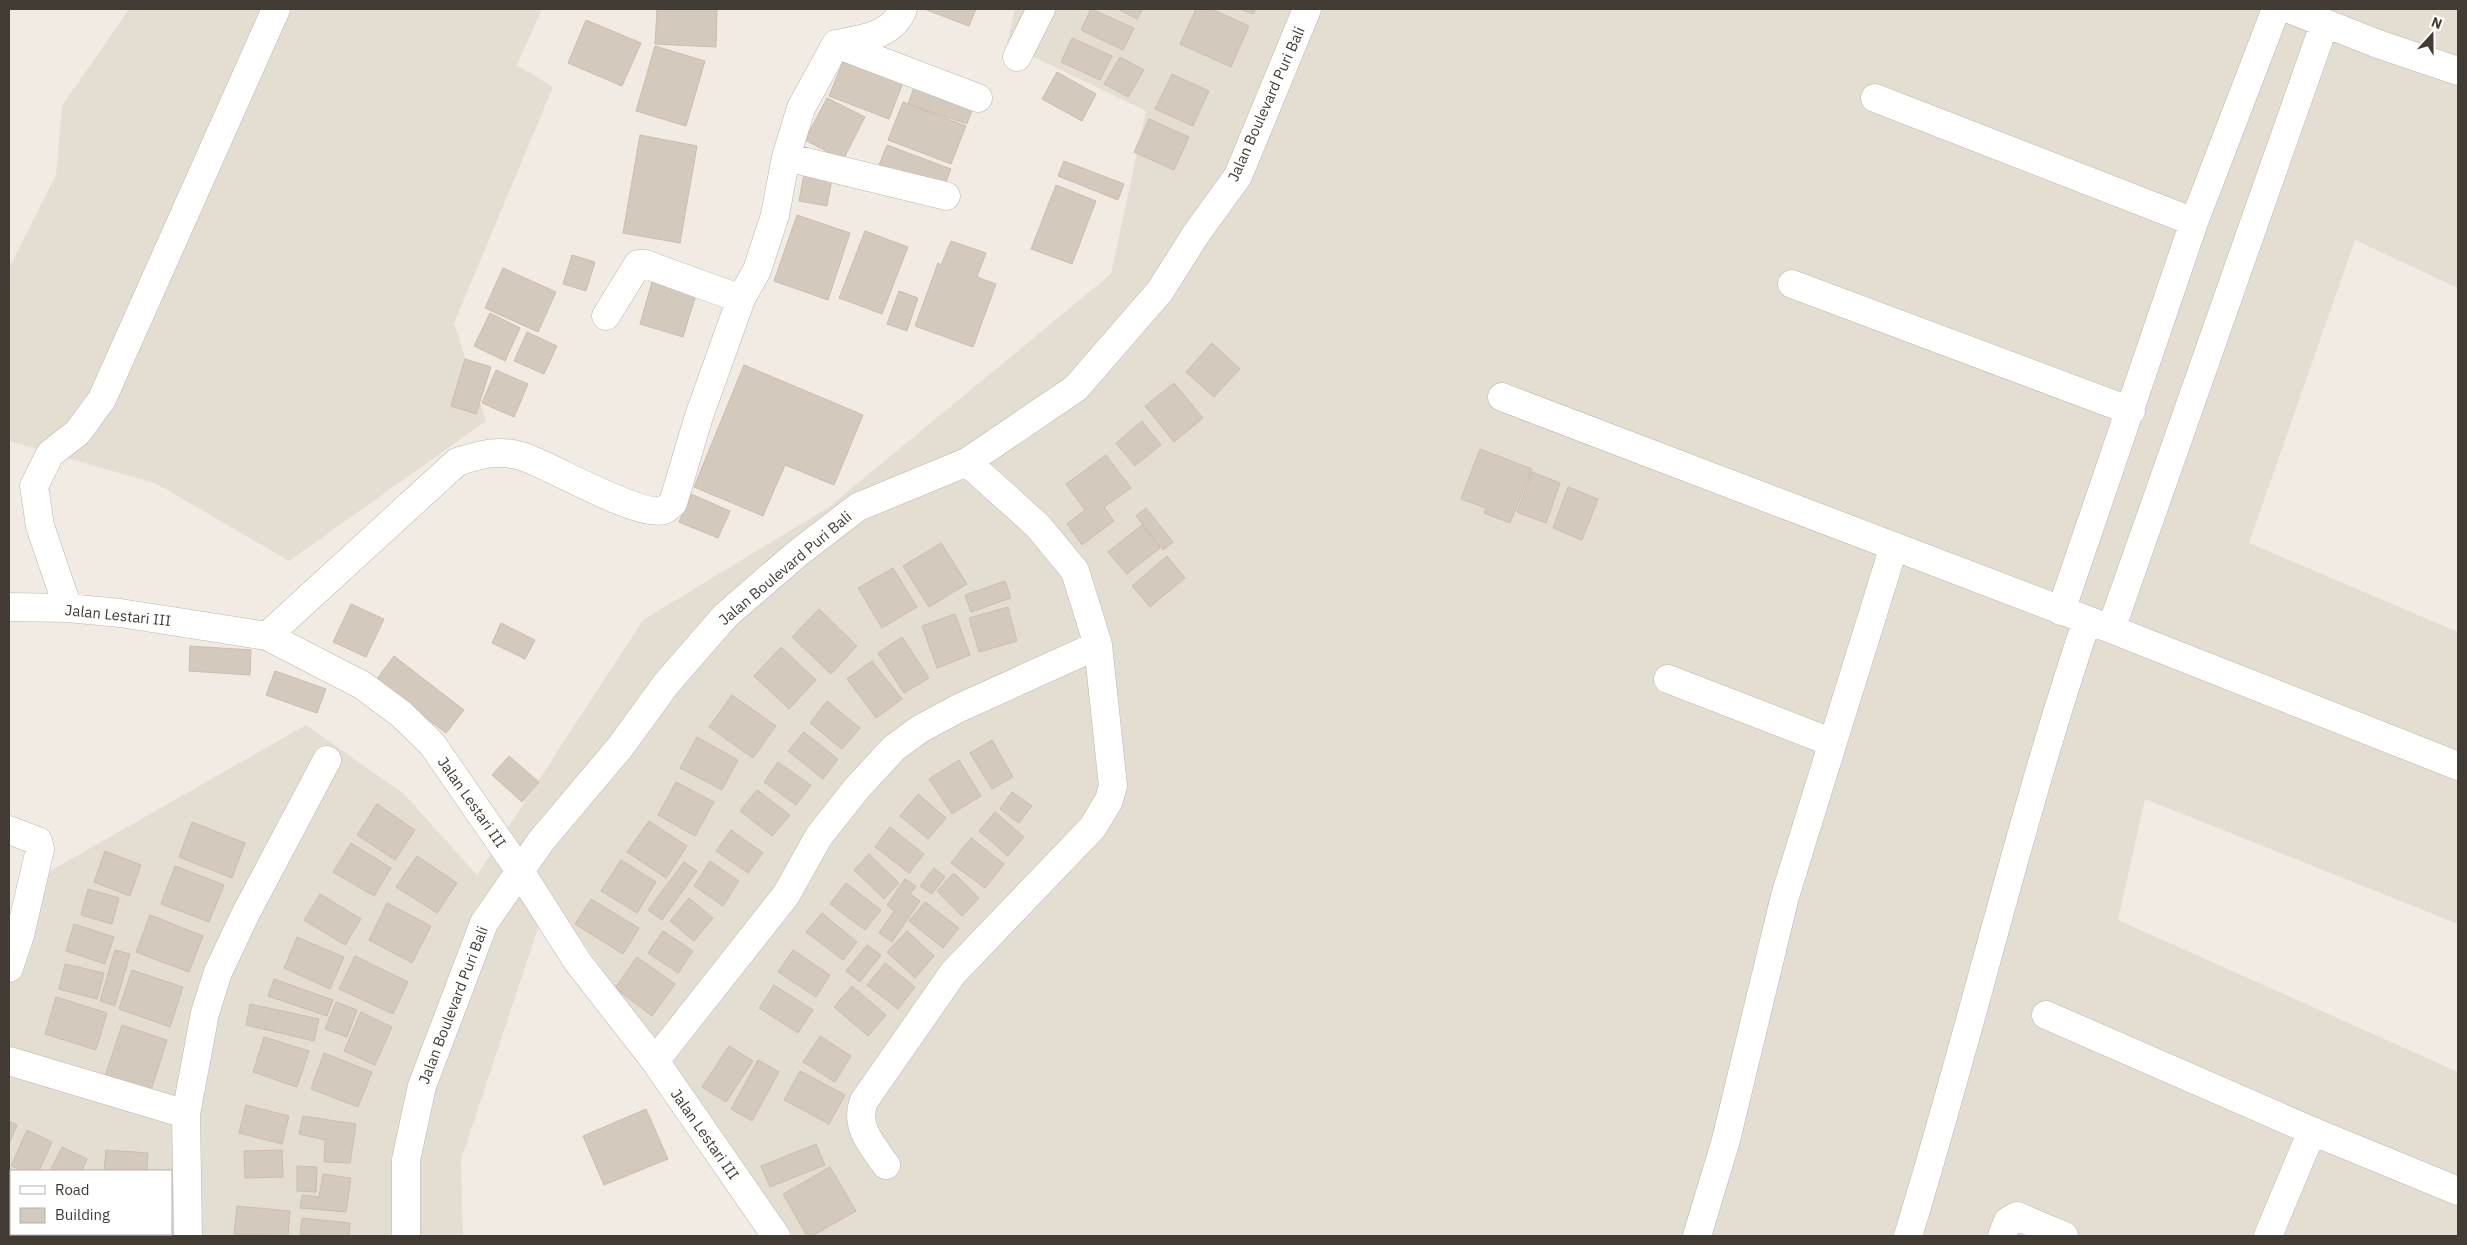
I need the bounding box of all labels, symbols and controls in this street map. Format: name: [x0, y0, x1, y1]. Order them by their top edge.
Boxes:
north arrow: [2407, 10, 2457, 60]
text: N: [2429, 13, 2445, 33]
street label: Jalan Boulevard Puri Bali: [1223, 24, 1309, 184]
street label: Jalan Boulevard Puri Bali: [715, 507, 855, 629]
street label: Jalan Lestari III: [64, 600, 172, 630]
street label: Jalan Lestari III: [434, 753, 510, 851]
street label: Jalan Boulevard Puri Bali: [414, 923, 492, 1087]
street label: Jalan Lestari III: [667, 1085, 743, 1183]
legend: [10, 1170, 172, 1235]
text: Road: [55, 1180, 90, 1199]
text: Building: [55, 1205, 110, 1224]

